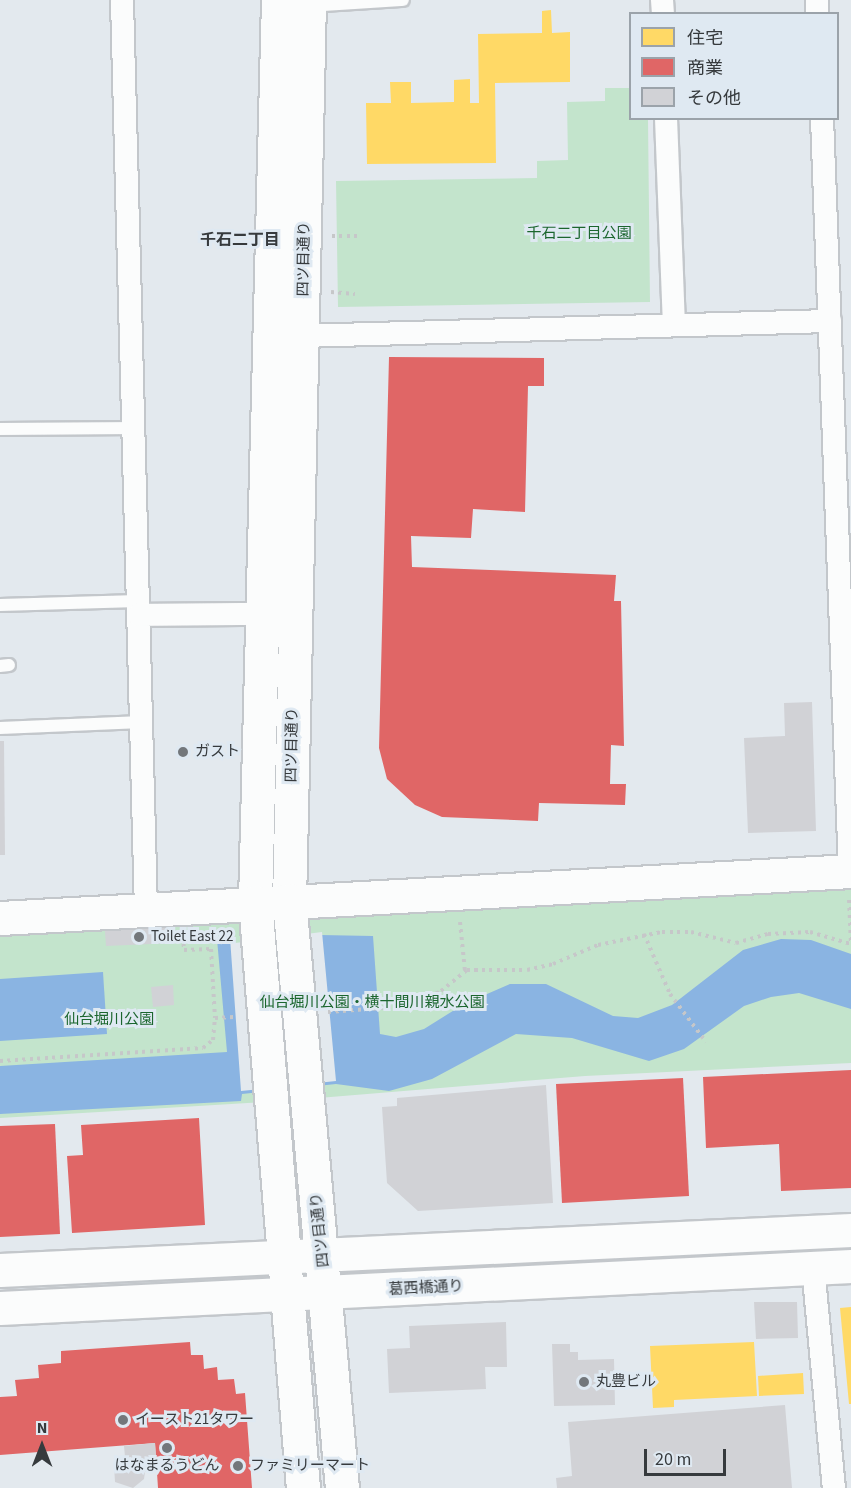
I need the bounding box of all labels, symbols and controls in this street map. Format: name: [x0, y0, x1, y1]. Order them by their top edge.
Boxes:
legend: [629, 12, 839, 120]
text: 住宅: [687, 26, 723, 51]
text: 商業: [687, 56, 723, 81]
text: その他: [687, 86, 741, 111]
street label: 四ツ目通り: [294, 221, 314, 297]
park label: 千石二丁目公園: [527, 225, 631, 243]
district label: 千石二丁目: [200, 230, 280, 250]
street label: 四ツ目通り: [282, 707, 302, 783]
place label: ガスト: [195, 743, 240, 761]
marker: ガスト: [176, 745, 190, 759]
place label: Toilet East 22: [151, 928, 233, 946]
marker: Toilet East 22: [132, 930, 146, 944]
park label: 仙台堀川公園・横十間川親水公園: [260, 994, 484, 1012]
park label: 仙台堀川公園: [64, 1011, 154, 1029]
street label: 四ツ目通り: [307, 1192, 333, 1268]
street label: 葛西橋通り: [388, 1277, 464, 1299]
place label: 丸豊ビル: [596, 1373, 656, 1391]
marker: 丸豊ビル: [577, 1375, 591, 1389]
place label: イースト21タワー: [135, 1411, 255, 1429]
marker: イースト21タワー: [116, 1413, 130, 1427]
north arrow: [12, 1416, 72, 1476]
text: N: [37, 1417, 47, 1439]
scale bar: [647, 1437, 730, 1475]
marker: はなまるうどん: [160, 1441, 174, 1455]
text: 20 m: [655, 1447, 691, 1472]
place label: はなまるうどん: [115, 1457, 219, 1475]
place label: ファミリーマート: [250, 1457, 370, 1475]
marker: ファミリーマート: [231, 1459, 245, 1473]

